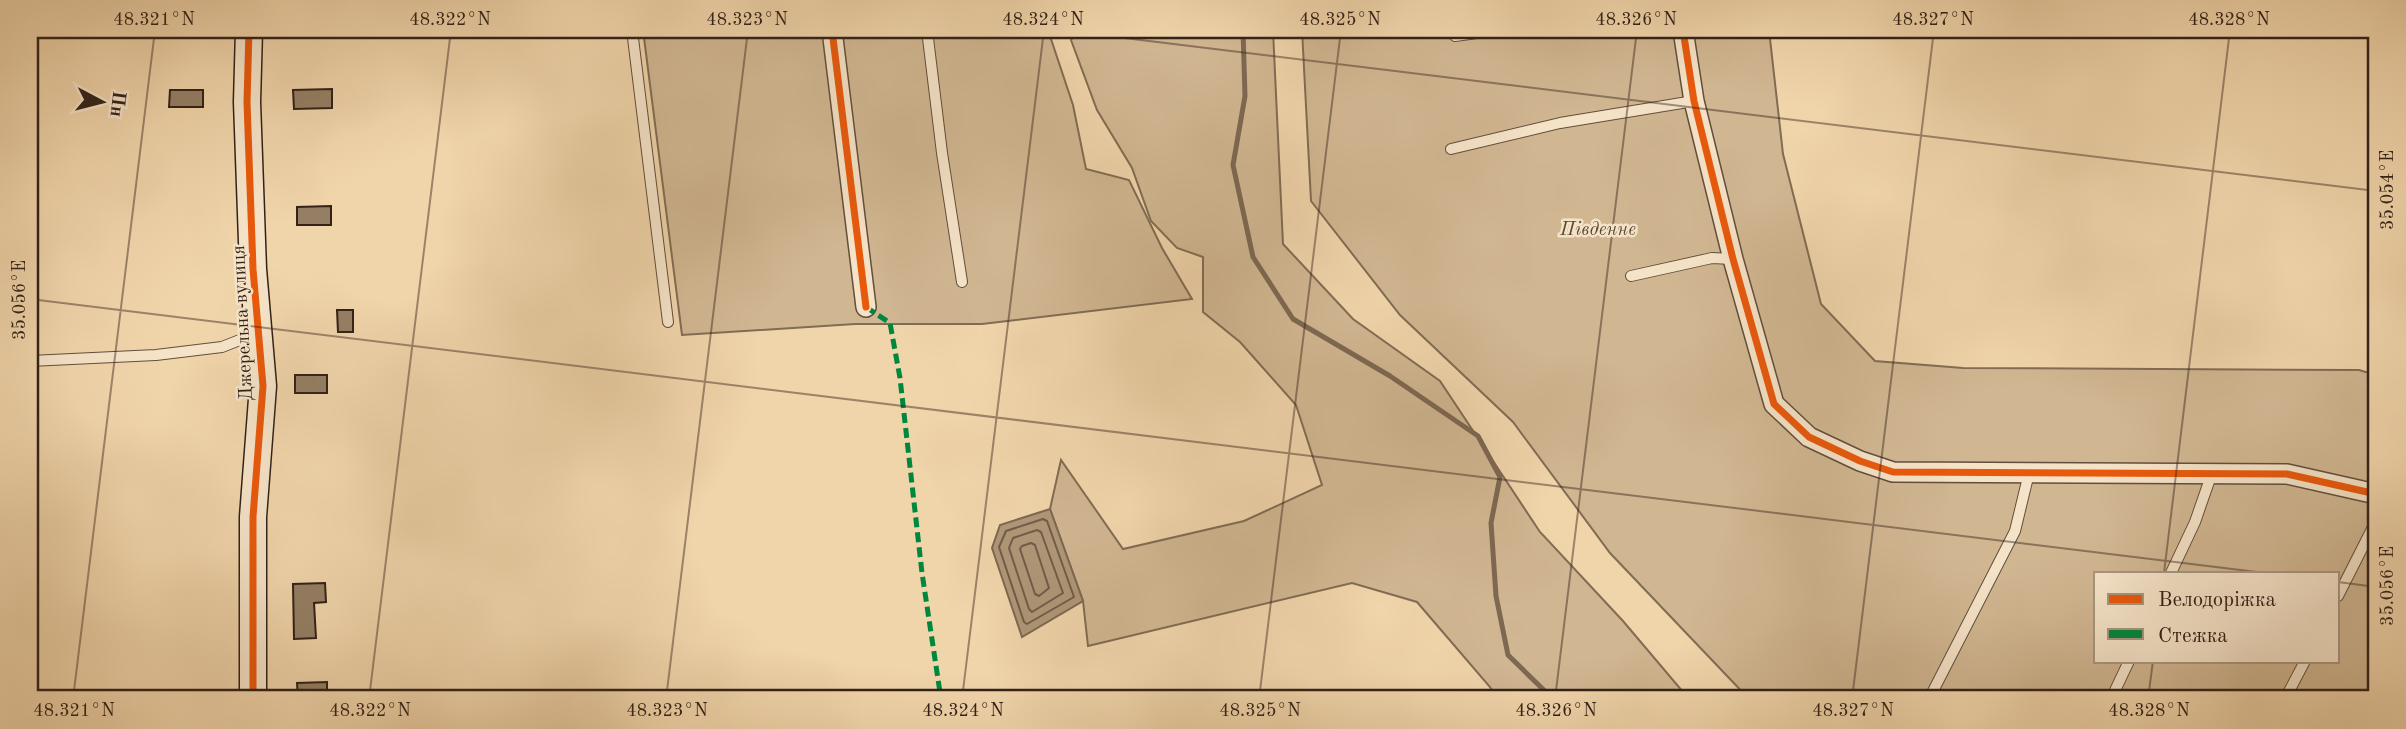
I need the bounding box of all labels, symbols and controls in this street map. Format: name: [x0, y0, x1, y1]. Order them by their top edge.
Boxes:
text: 48.321°N: [113, 11, 195, 29]
text: 48.322°N: [409, 11, 491, 29]
text: 48.323°N: [706, 11, 788, 29]
text: 48.324°N: [1002, 11, 1084, 29]
text: 48.325°N: [1299, 11, 1381, 29]
text: 48.326°N: [1595, 11, 1677, 29]
text: 48.327°N: [1892, 11, 1974, 29]
text: 48.328°N: [2188, 11, 2270, 29]
north arrow: [66, 66, 136, 136]
text: Пн: [105, 90, 127, 118]
text: 35.054°E: [2379, 150, 2397, 230]
park label: Південне: [1559, 221, 1636, 240]
street label: Джерельна вулиця: [230, 244, 257, 401]
text: 35.056°E: [11, 260, 29, 340]
text: 35.056°E: [2379, 546, 2397, 626]
legend: [2094, 572, 2340, 662]
text: Велодоріжка: [2158, 590, 2276, 611]
text: Стежка: [2158, 626, 2228, 647]
text: 48.321°N: [33, 702, 115, 720]
text: 48.322°N: [329, 702, 411, 720]
text: 48.323°N: [626, 702, 708, 720]
text: 48.324°N: [922, 702, 1004, 720]
text: 48.325°N: [1219, 702, 1301, 720]
text: 48.326°N: [1515, 702, 1597, 720]
text: 48.327°N: [1812, 702, 1894, 720]
text: 48.328°N: [2108, 702, 2190, 720]

